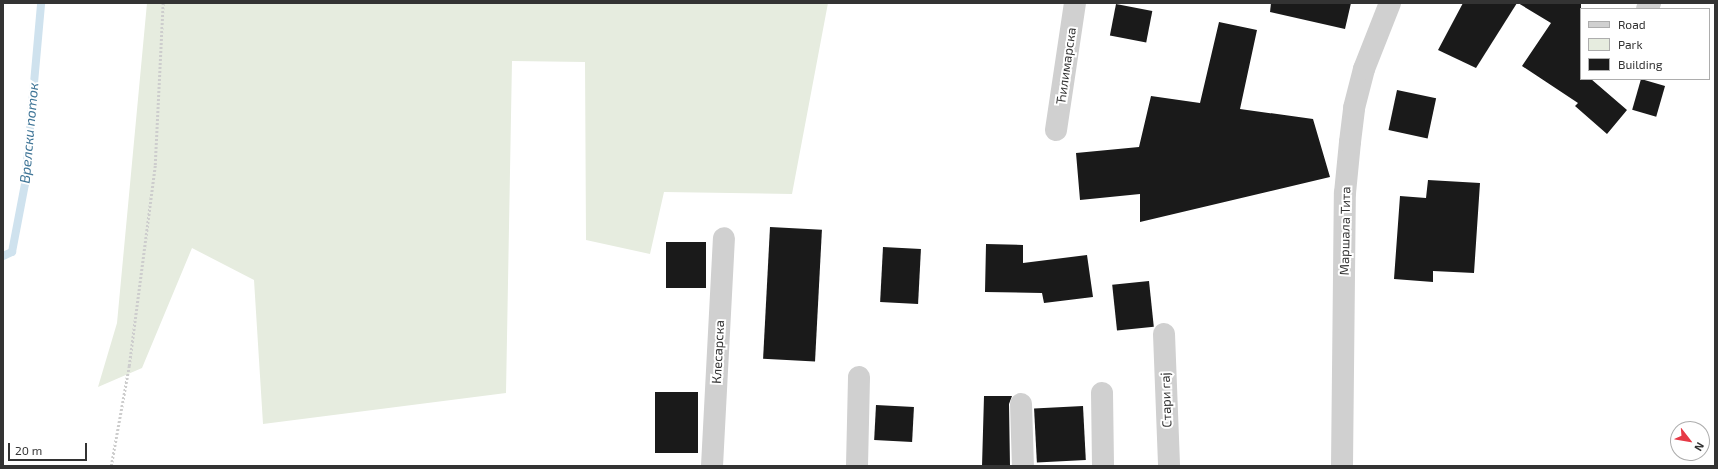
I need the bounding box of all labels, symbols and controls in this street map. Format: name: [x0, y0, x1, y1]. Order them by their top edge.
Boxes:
legend: [1580, 8, 1710, 80]
text: Road: [1618, 17, 1646, 31]
street label: Ћилимарска: [1053, 26, 1079, 106]
text: Park: [1618, 37, 1643, 51]
text: Building: [1618, 57, 1662, 71]
water label: Врелски поток: [16, 82, 42, 184]
street label: Маршала Тита: [1336, 186, 1354, 276]
street label: Клесарска: [709, 320, 727, 384]
street label: Стари гај: [1157, 372, 1175, 428]
north arrow: [1670, 421, 1710, 461]
scale bar: [10, 435, 89, 461]
text: N: [1692, 440, 1707, 454]
text: 20 m: [15, 443, 42, 457]

